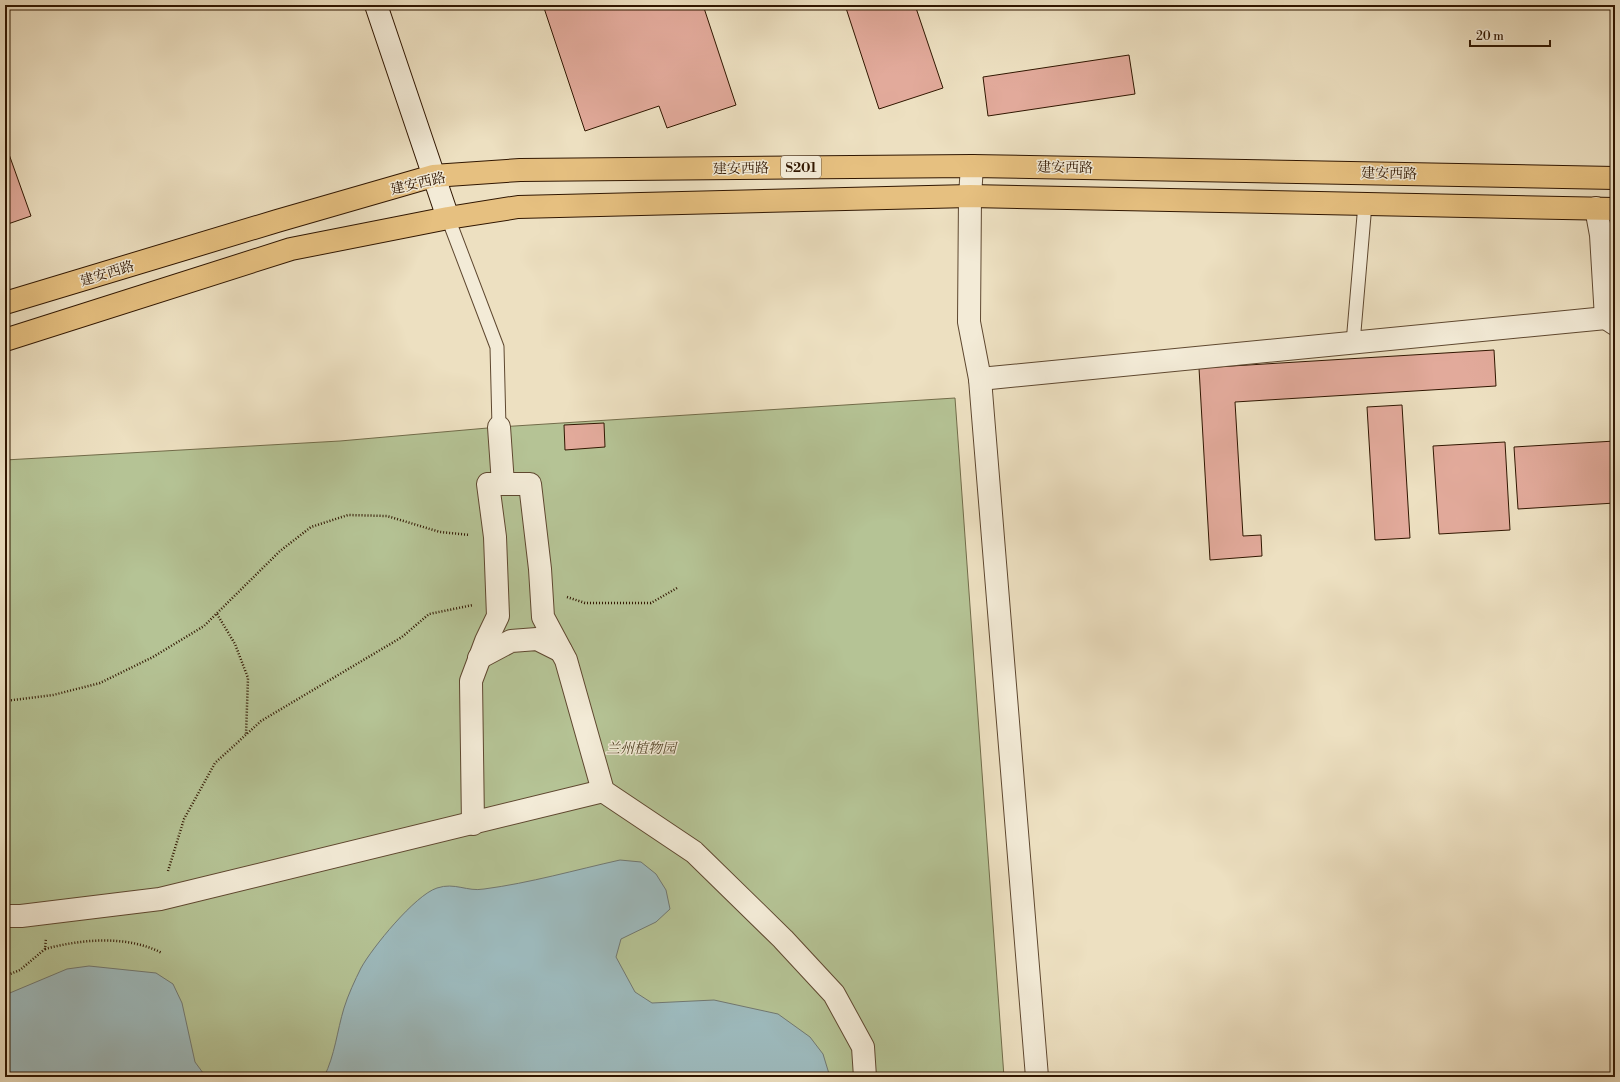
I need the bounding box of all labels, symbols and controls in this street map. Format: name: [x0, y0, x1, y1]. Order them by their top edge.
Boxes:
scale bar: [1470, 22, 1550, 48]
text: 20 m: [1476, 29, 1504, 44]
road number: S201: [781, 156, 821, 178]
street label: 建安西路: [1037, 159, 1093, 177]
street label: 建安西路: [713, 160, 769, 178]
street label: 建安西路: [1361, 165, 1417, 183]
street label: 建安西路: [389, 169, 448, 199]
street label: 建安西路: [78, 257, 137, 291]
park label: 兰州植物园: [606, 740, 678, 758]

